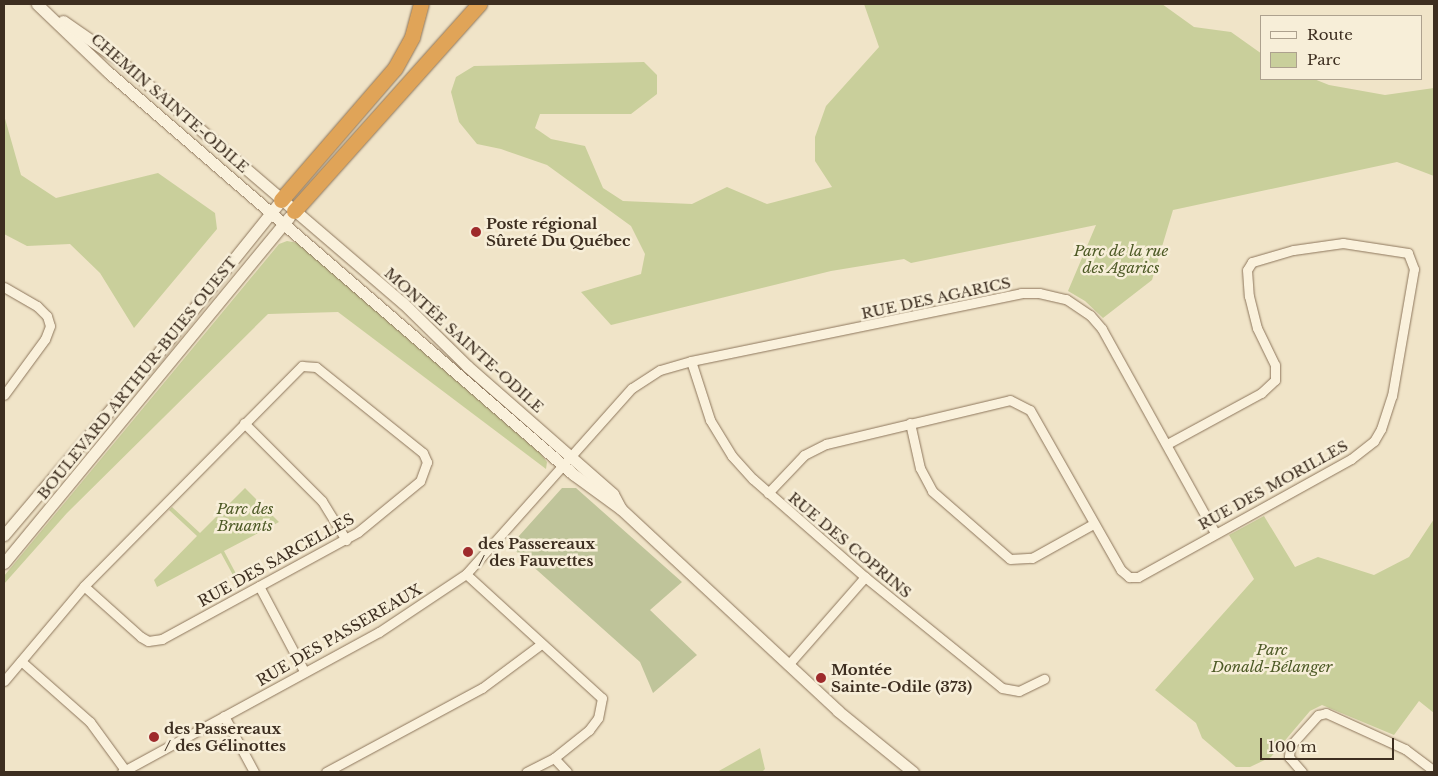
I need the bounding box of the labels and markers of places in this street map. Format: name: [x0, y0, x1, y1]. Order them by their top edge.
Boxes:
place label: Poste régional Sûreté Du Québec: [486, 214, 631, 249]
marker: Poste régional Sûreté Du Québec: [470, 226, 482, 238]
place label: des Passereaux / des Fauvettes: [478, 534, 595, 569]
marker: des Passereaux / des Fauvettes: [462, 546, 474, 558]
place label: Montée Sainte-Odile (373): [831, 660, 972, 695]
marker: Montée Sainte-Odile (373): [815, 672, 827, 684]
place label: des Passereaux / des Gélinottes: [164, 719, 286, 754]
marker: des Passereaux / des Gélinottes: [148, 731, 160, 743]

